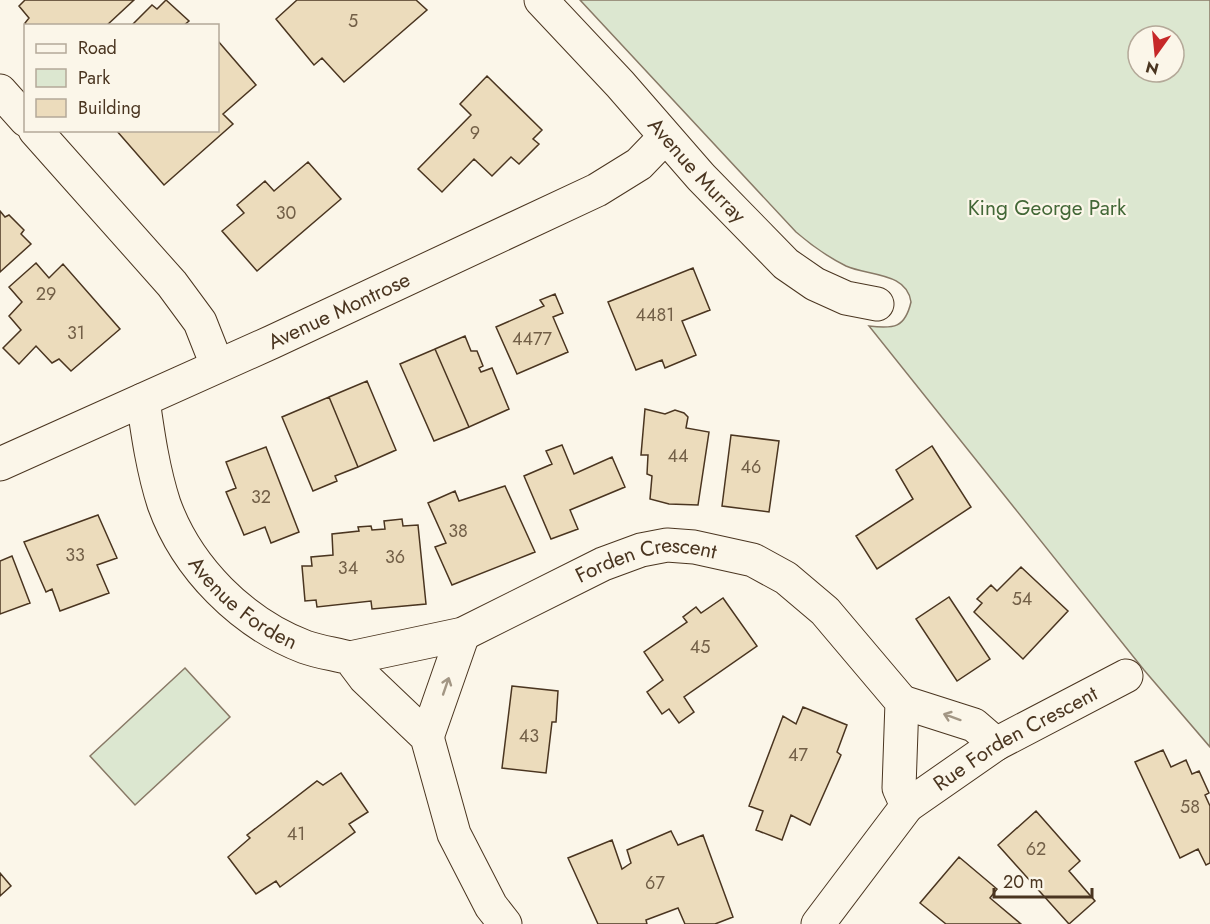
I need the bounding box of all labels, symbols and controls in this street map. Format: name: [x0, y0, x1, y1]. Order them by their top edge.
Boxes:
house number: 5: [348, 8, 358, 34]
legend: [24, 24, 219, 132]
north arrow: [1126, 24, 1186, 84]
text: Road: [78, 35, 117, 61]
text: N: [1143, 55, 1161, 81]
text: Park: [78, 65, 110, 91]
text: Building: [78, 95, 141, 121]
street label: Avenue Murray: [641, 111, 754, 230]
house number: 9: [470, 120, 480, 146]
park label: King George Park: [968, 193, 1127, 223]
house number: 30: [276, 200, 297, 226]
street label: Avenue Montrose: [263, 264, 415, 357]
house number: 29: [36, 281, 56, 307]
house number: 4481: [636, 302, 674, 328]
house number: 31: [67, 320, 85, 346]
house number: 4477: [512, 326, 552, 352]
house number: 44: [668, 443, 689, 469]
house number: 46: [741, 454, 761, 480]
house number: 32: [251, 484, 271, 510]
house number: 38: [448, 518, 468, 544]
street label: Forden Crescent: [570, 529, 720, 590]
house number: 33: [65, 542, 85, 568]
house number: 36: [385, 544, 405, 570]
street label: Avenue Forden: [181, 550, 302, 657]
house number: 34: [338, 555, 358, 581]
house number: 54: [1012, 586, 1032, 612]
house number: 45: [690, 634, 710, 660]
one-way arrow: [442, 677, 453, 696]
street label: Rue Forden Crescent: [927, 679, 1103, 798]
one-way arrow: [943, 710, 962, 721]
house number: 43: [519, 723, 539, 749]
house number: 47: [788, 742, 809, 768]
house number: 58: [1180, 794, 1200, 820]
house number: 41: [287, 821, 305, 847]
house number: 62: [1026, 836, 1046, 862]
scale bar: [994, 861, 1092, 899]
text: 20 m: [1003, 869, 1043, 895]
house number: 67: [645, 870, 665, 896]

